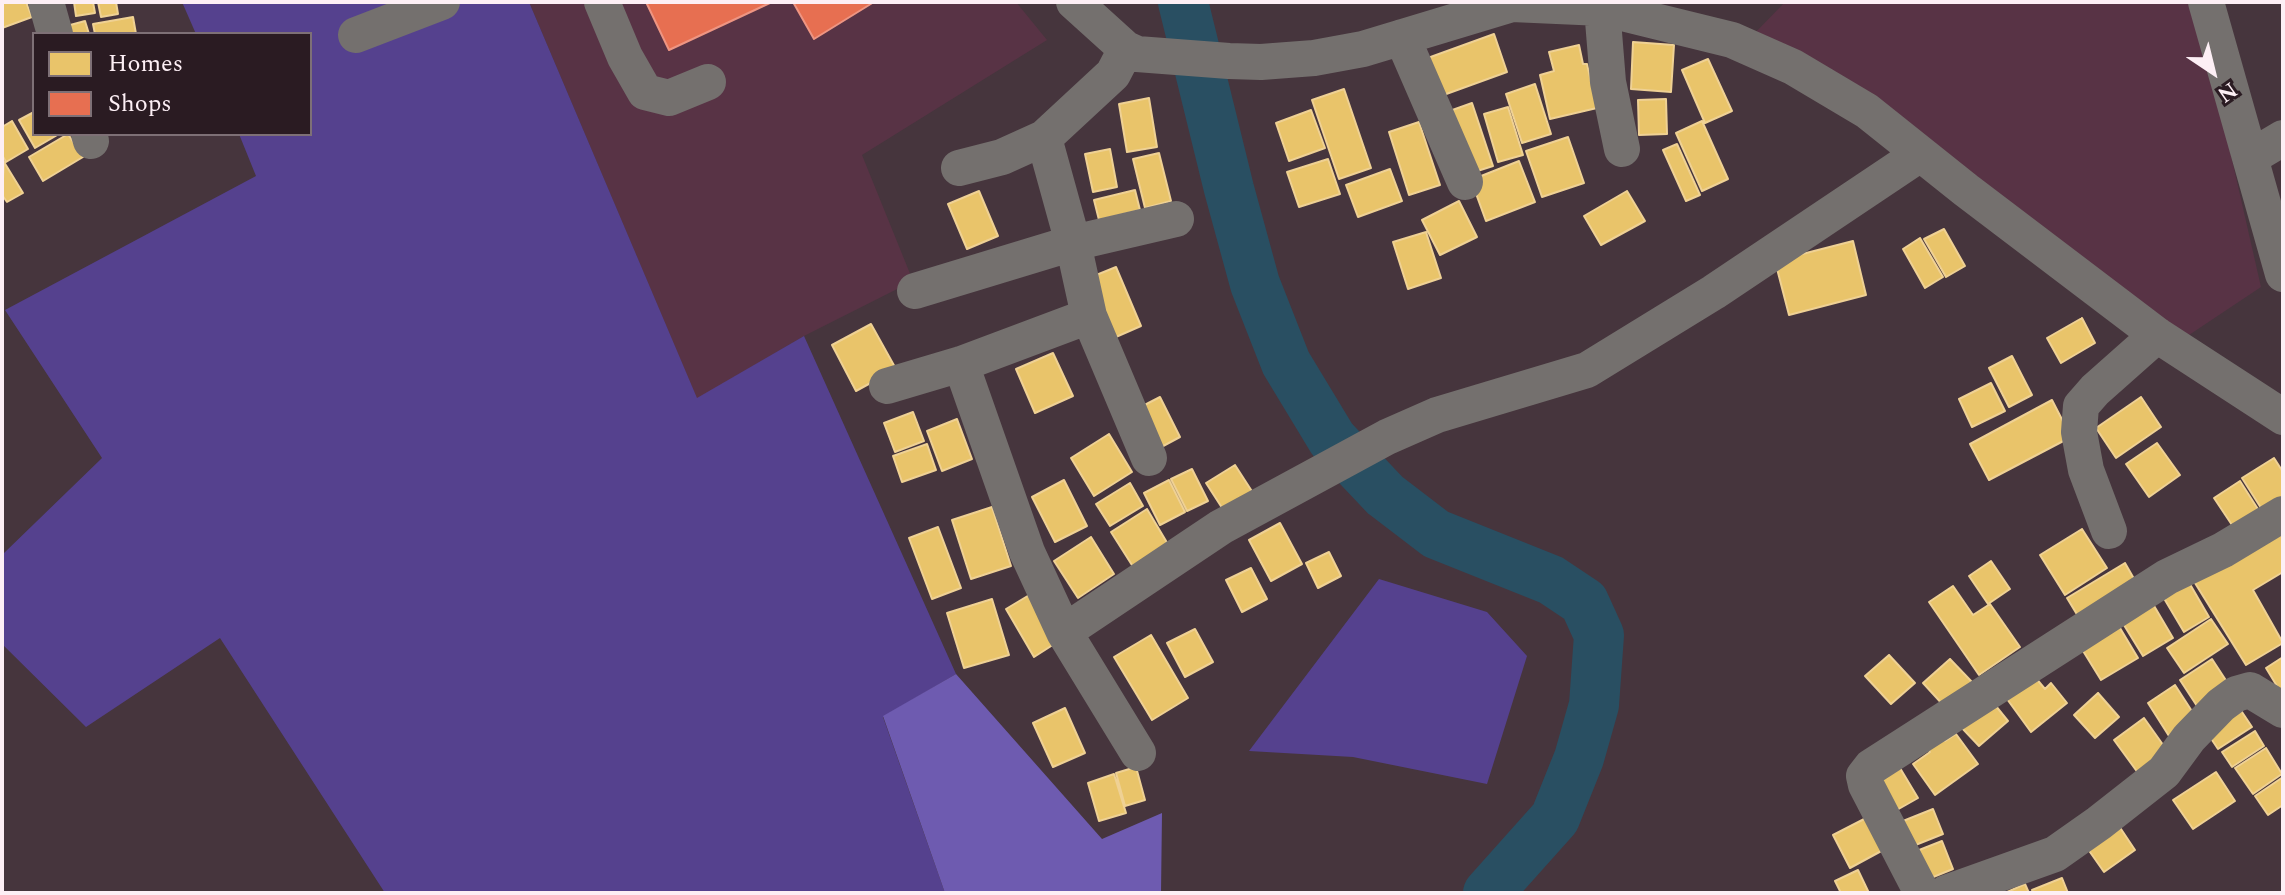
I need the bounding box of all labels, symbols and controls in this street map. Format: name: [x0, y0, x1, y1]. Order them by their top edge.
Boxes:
legend: [32, 32, 312, 136]
north arrow: [2173, 32, 2253, 112]
text: Homes: [108, 46, 183, 82]
text: N: [2210, 73, 2244, 111]
text: Shops: [108, 86, 172, 122]

